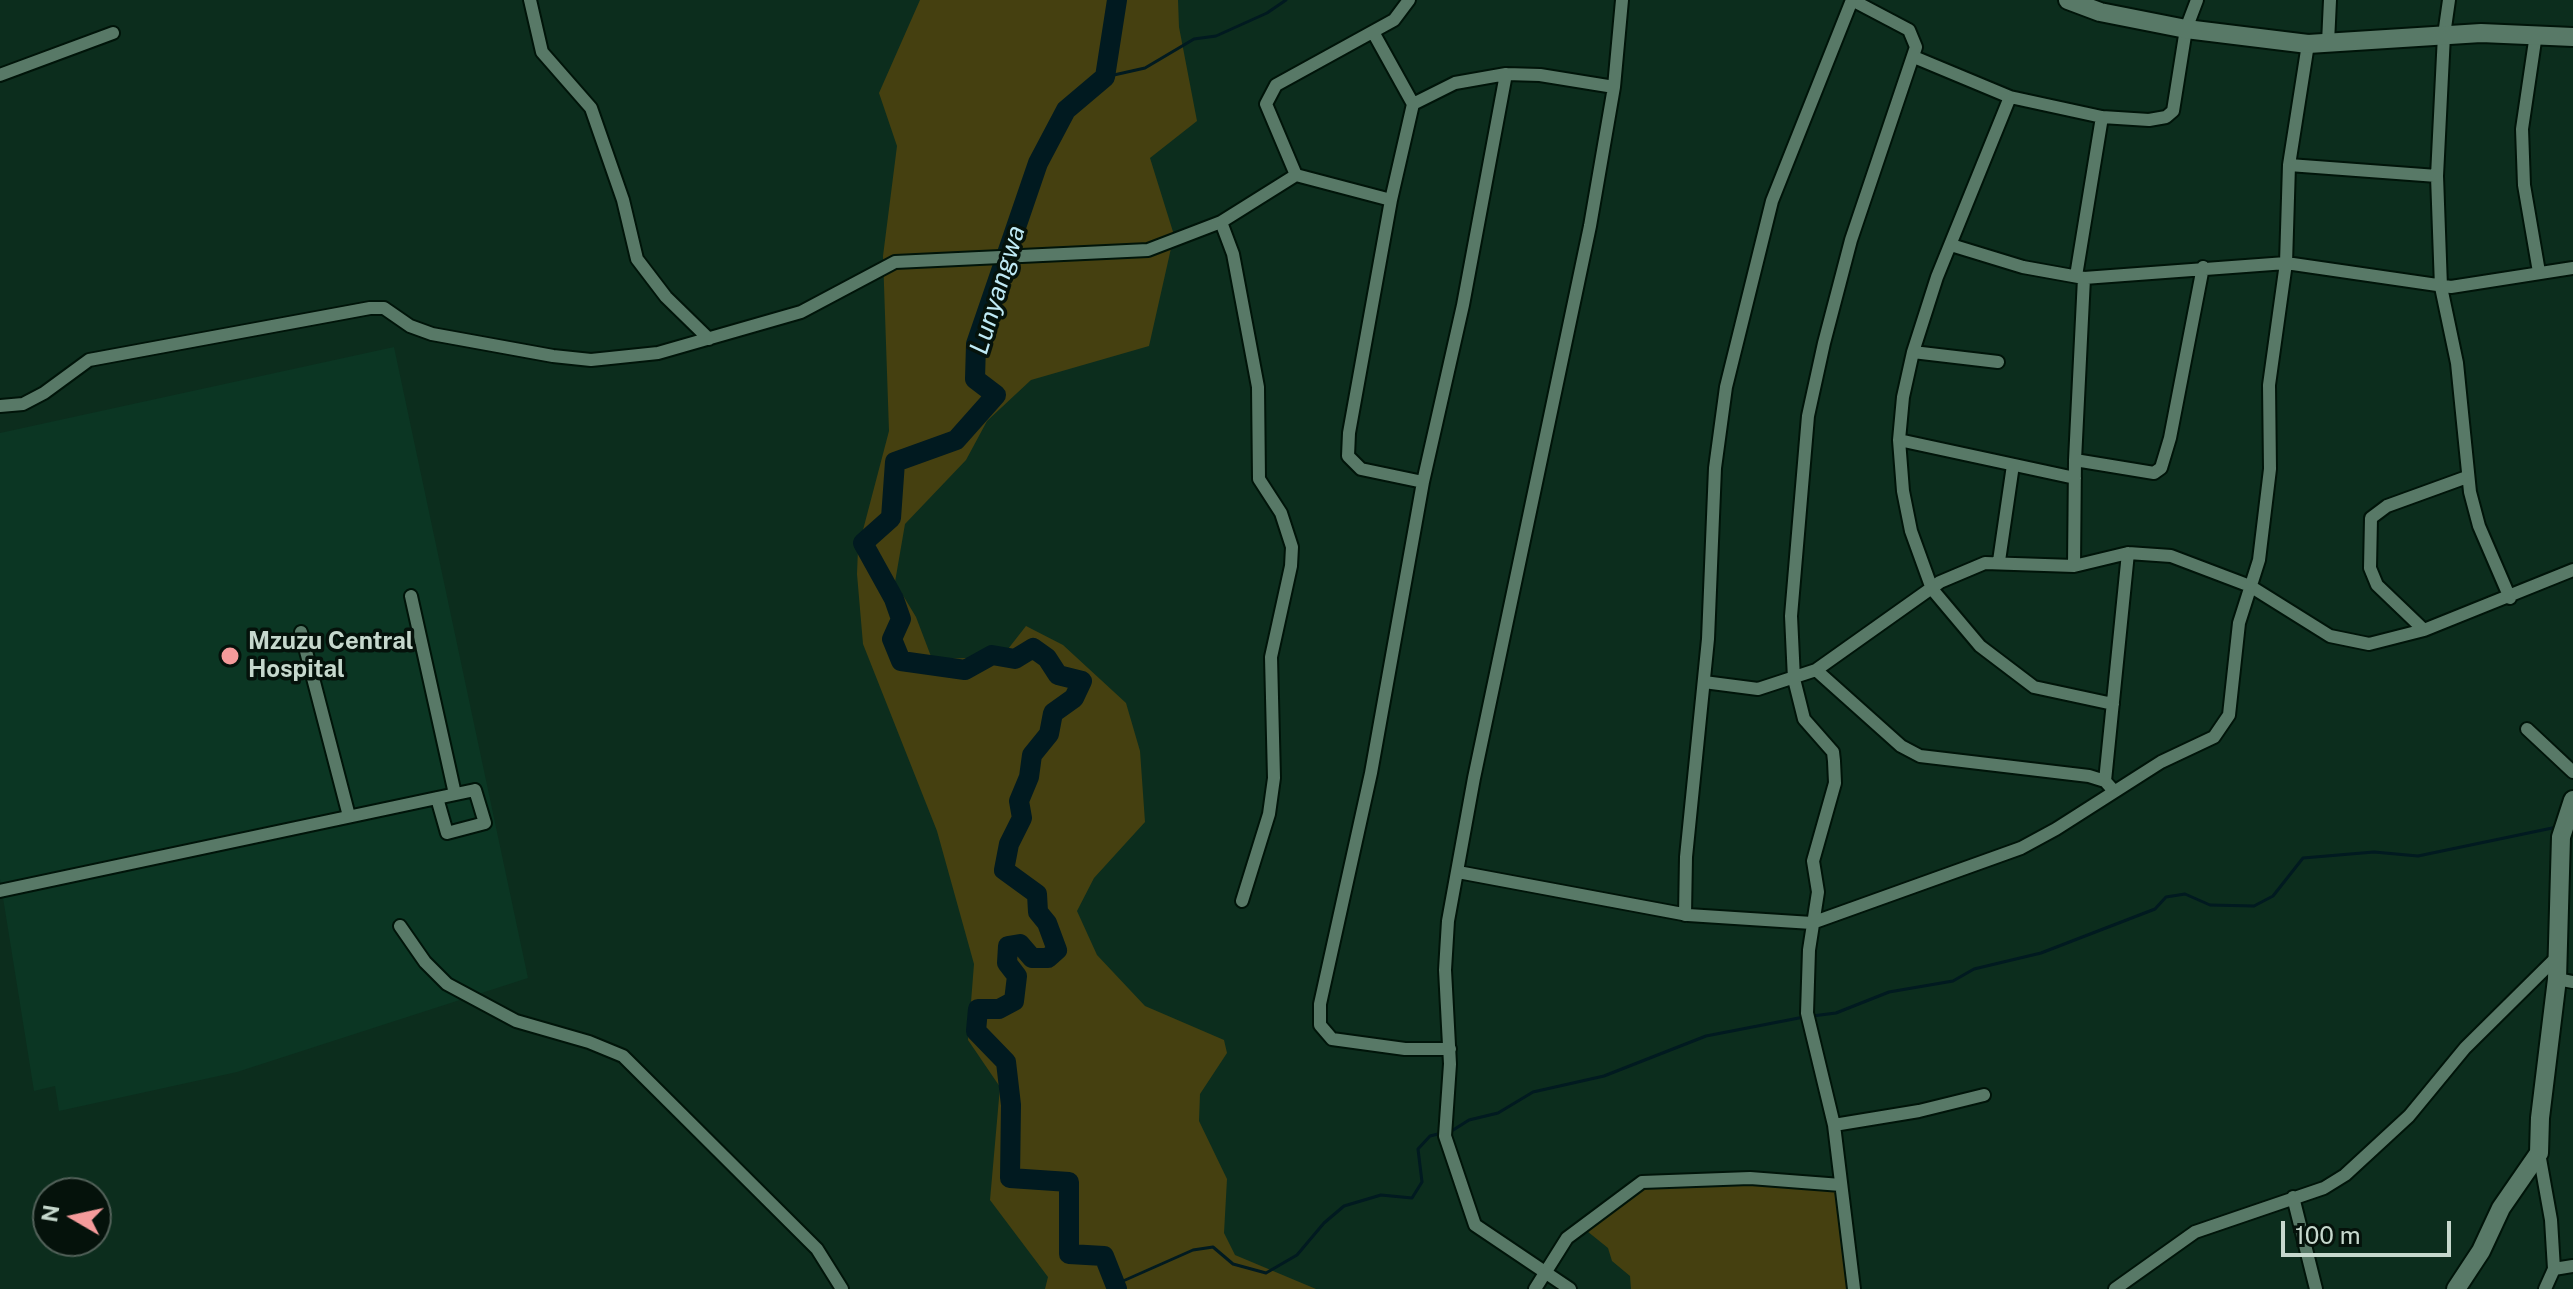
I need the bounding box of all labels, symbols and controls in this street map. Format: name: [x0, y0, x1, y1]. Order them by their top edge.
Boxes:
water label: Lunyangwa: [964, 222, 1032, 358]
place label: Mzuzu Central Hospital: [248, 628, 414, 684]
marker: Mzuzu Central Hospital: [219, 645, 241, 667]
north arrow: [32, 1177, 112, 1257]
text: N: [36, 1203, 64, 1224]
scale bar: [2285, 1205, 2455, 1255]
text: 100 m: [2295, 1221, 2361, 1249]

